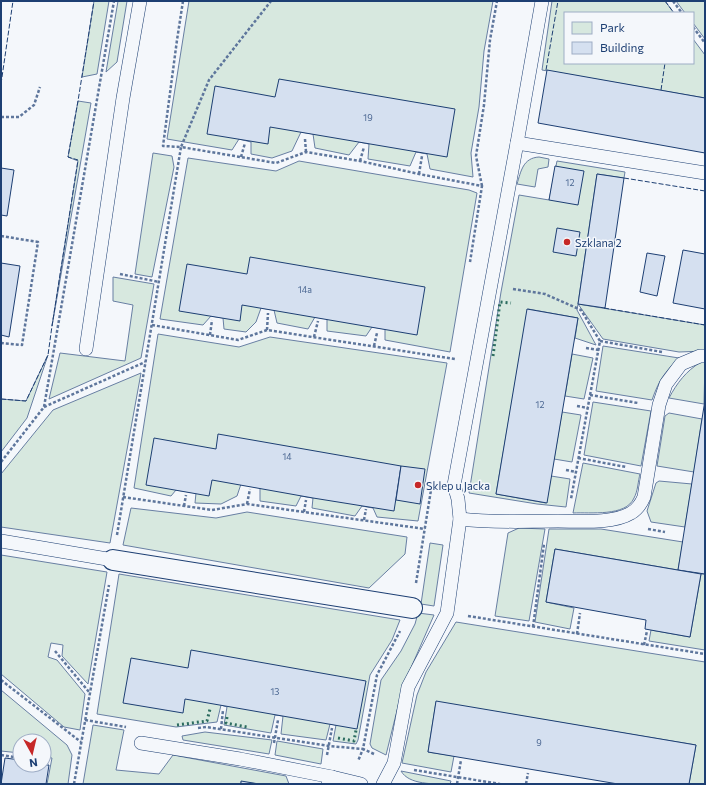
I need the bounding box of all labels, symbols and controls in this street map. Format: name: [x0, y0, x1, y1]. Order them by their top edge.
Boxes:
legend: [564, 12, 694, 64]
text: Park: [600, 20, 626, 34]
text: Building: [600, 40, 644, 54]
house number: 19: [363, 112, 373, 123]
house number: 12: [566, 177, 574, 188]
place label: Szklana 2: [575, 236, 622, 249]
marker: Szklana 2: [562, 237, 572, 247]
house number: 14a: [298, 284, 312, 295]
house number: 12: [536, 399, 544, 410]
house number: 14: [282, 451, 292, 462]
place label: Sklep u Jacka: [426, 479, 490, 493]
marker: Sklep u Jacka: [413, 480, 423, 490]
house number: 13: [271, 686, 279, 697]
north arrow: [12, 733, 52, 773]
house number: 9: [536, 737, 542, 748]
text: N: [28, 756, 38, 770]

